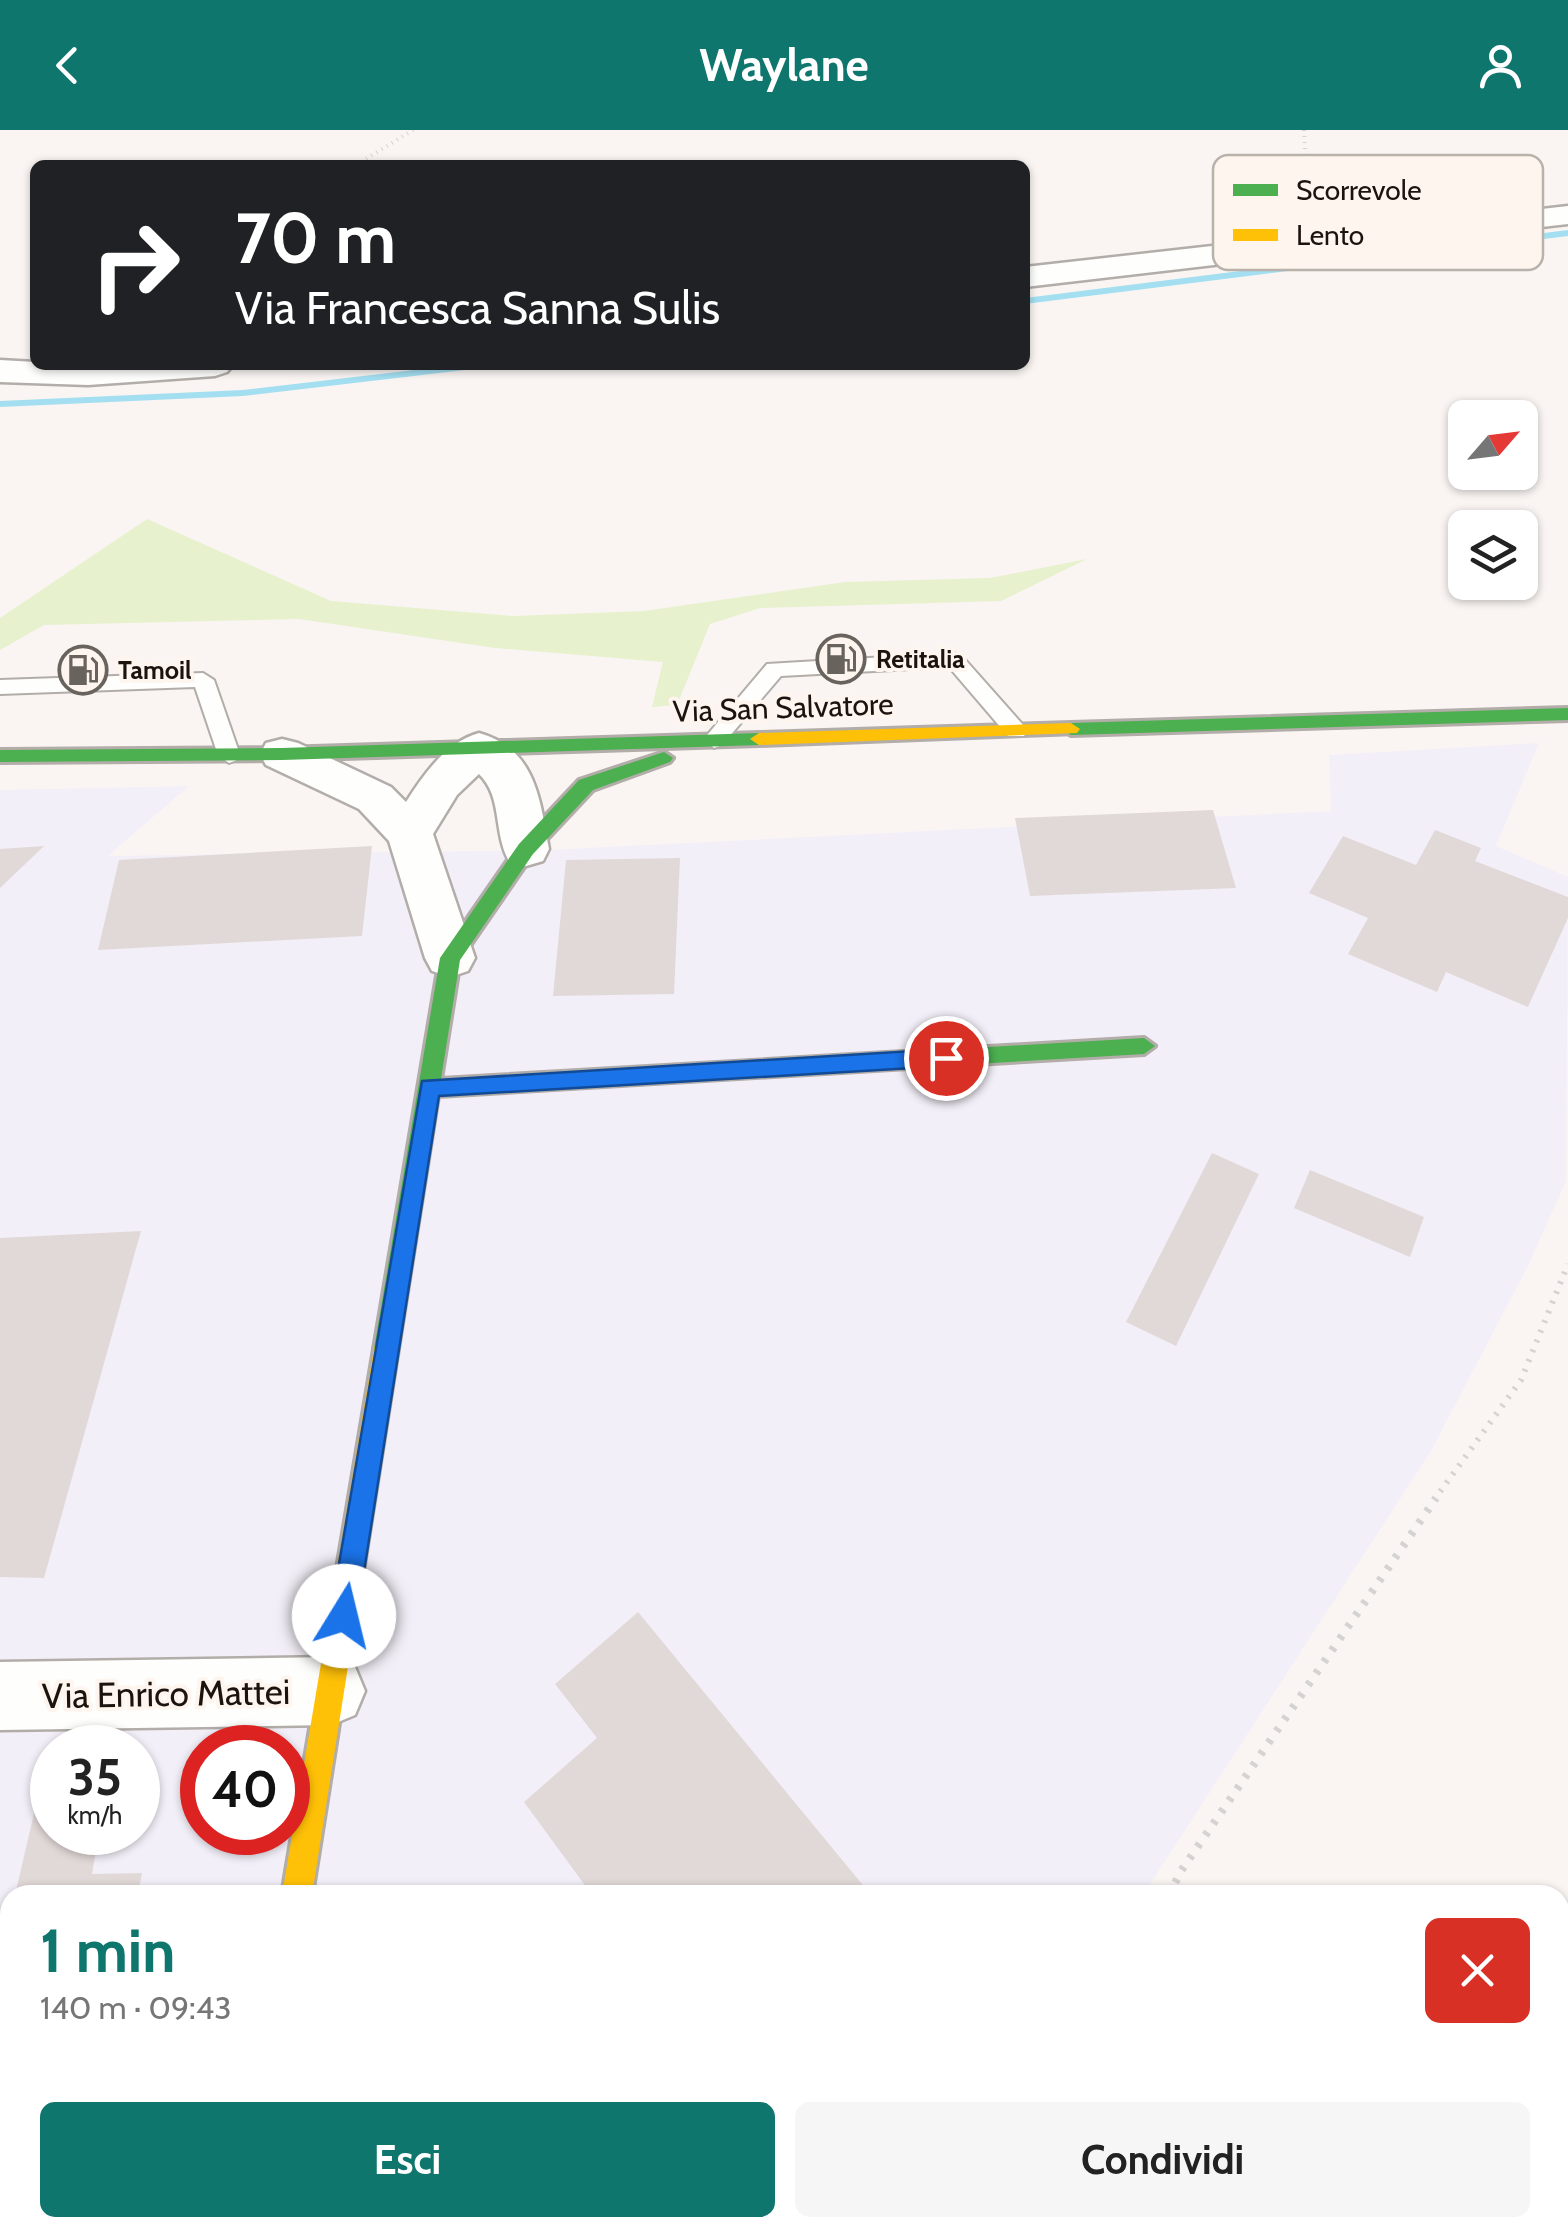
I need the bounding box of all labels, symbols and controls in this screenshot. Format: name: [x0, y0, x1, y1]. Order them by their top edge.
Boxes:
icon: back: [40, 38, 95, 93]
text: Waylane: [699, 38, 869, 92]
icon: person: [1473, 38, 1528, 93]
legend: [1213, 155, 1543, 270]
text: Scorrevole: [1296, 173, 1422, 207]
text: 70 m: [235, 195, 396, 281]
icon: right: [70, 200, 200, 330]
text: Lento: [1296, 218, 1364, 252]
text: Via Francesca Sanna Sulis: [235, 281, 720, 335]
north arrow: [1448, 400, 1538, 490]
map controls: [1448, 400, 1538, 600]
button: layers: [1448, 510, 1538, 600]
fuel station icon: Retitalia: [815, 633, 867, 685]
fuel station icon: Tamoil: [57, 644, 109, 696]
place label: Retitalia: [876, 644, 965, 674]
place label: Tamoil: [118, 655, 192, 685]
street label: Via San Salvatore: [672, 685, 894, 730]
pin: [904, 1016, 989, 1101]
icon: arrive: [919, 1031, 974, 1086]
position arrow: [292, 1564, 396, 1668]
street label: Via Enrico Mattei: [41, 1670, 291, 1717]
speed limit sign: 40: [180, 1725, 310, 1855]
text: 35: [68, 1747, 122, 1808]
text: km/h: [68, 1800, 122, 1830]
text: 1 min: [40, 1914, 175, 1987]
button: close: [1425, 1918, 1530, 2023]
text: 140 m · 09:43: [40, 1988, 232, 2027]
button: Esci: [40, 2102, 775, 2217]
button: Condividi: [795, 2102, 1530, 2217]

